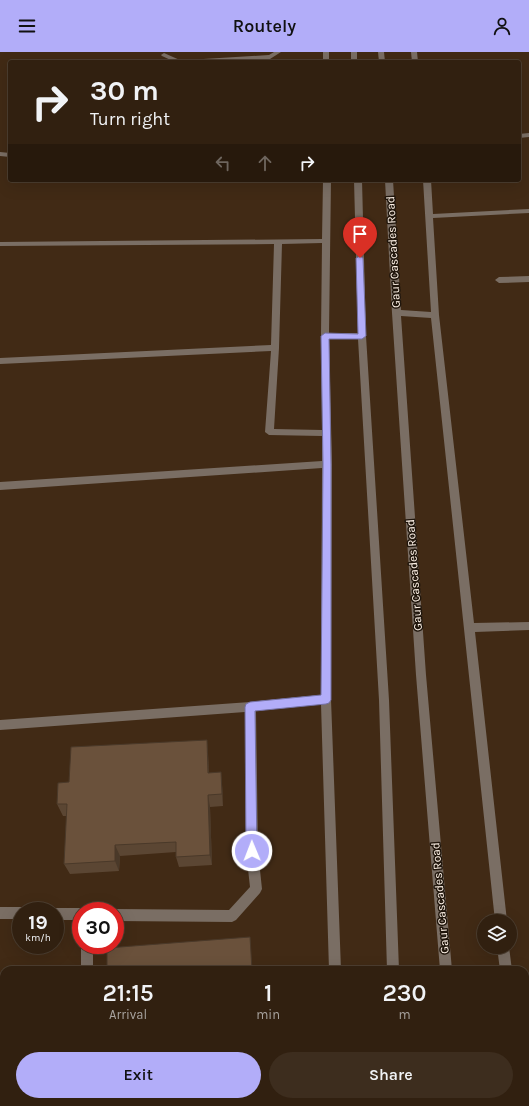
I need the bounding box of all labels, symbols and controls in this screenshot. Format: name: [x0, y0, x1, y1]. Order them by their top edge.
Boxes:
icon: menu: [16, 15, 38, 37]
text: Routely: [233, 15, 296, 37]
icon: person: [491, 15, 513, 37]
text: 30 m: [90, 74, 159, 107]
icon: right: [24, 76, 76, 128]
text: Turn right: [90, 108, 170, 130]
icon: left: [212, 152, 234, 174]
icon: ahead: [254, 152, 276, 174]
icon: right: [296, 152, 318, 174]
street label: Gaur Cascades Road: [383, 196, 403, 308]
pin: [343, 217, 377, 258]
icon: arrive: [349, 223, 371, 245]
street label: Gaur Cascades Road: [403, 519, 425, 631]
position arrow: [231, 830, 273, 872]
street label: Gaur Cascades Road: [428, 842, 452, 954]
speed limit sign: 30: [72, 902, 124, 954]
text: 19: [28, 911, 48, 934]
map controls: [477, 914, 517, 954]
button: layers: [477, 914, 517, 954]
text: km/h: [25, 932, 51, 944]
text: 21:15: [102, 979, 154, 1007]
text: 1: [264, 979, 272, 1007]
text: 230: [383, 979, 427, 1007]
text: Arrival: [109, 1007, 147, 1022]
text: min: [256, 1007, 280, 1022]
text: m: [398, 1007, 411, 1022]
button: Exit: [16, 1052, 261, 1098]
button: Share: [269, 1052, 513, 1098]

